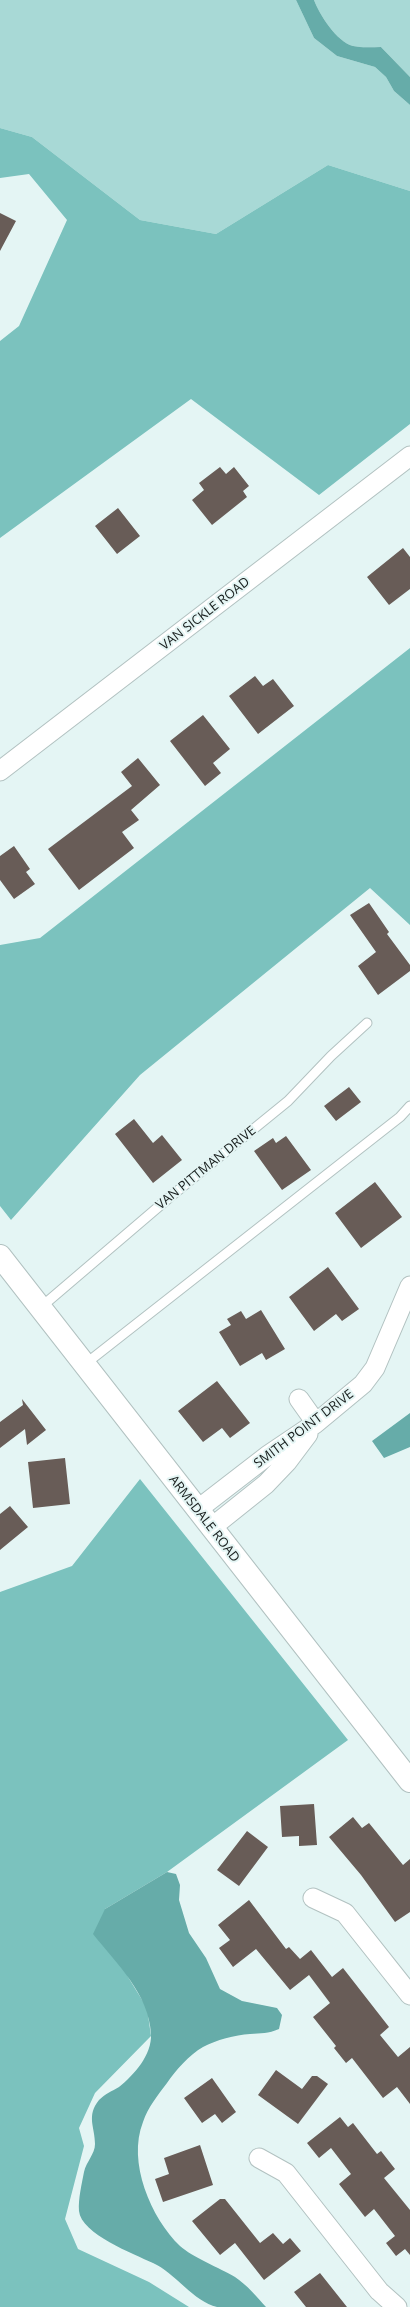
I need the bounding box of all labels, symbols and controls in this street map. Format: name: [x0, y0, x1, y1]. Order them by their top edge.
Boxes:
street label: VAN SICKLE ROAD: [157, 574, 253, 654]
street label: VAN PITTMAN DRIVE: [153, 1123, 259, 1213]
street label: SMITH POINT DRIVE: [251, 1387, 357, 1471]
street label: ARMSDALE ROAD: [165, 1472, 243, 1566]

